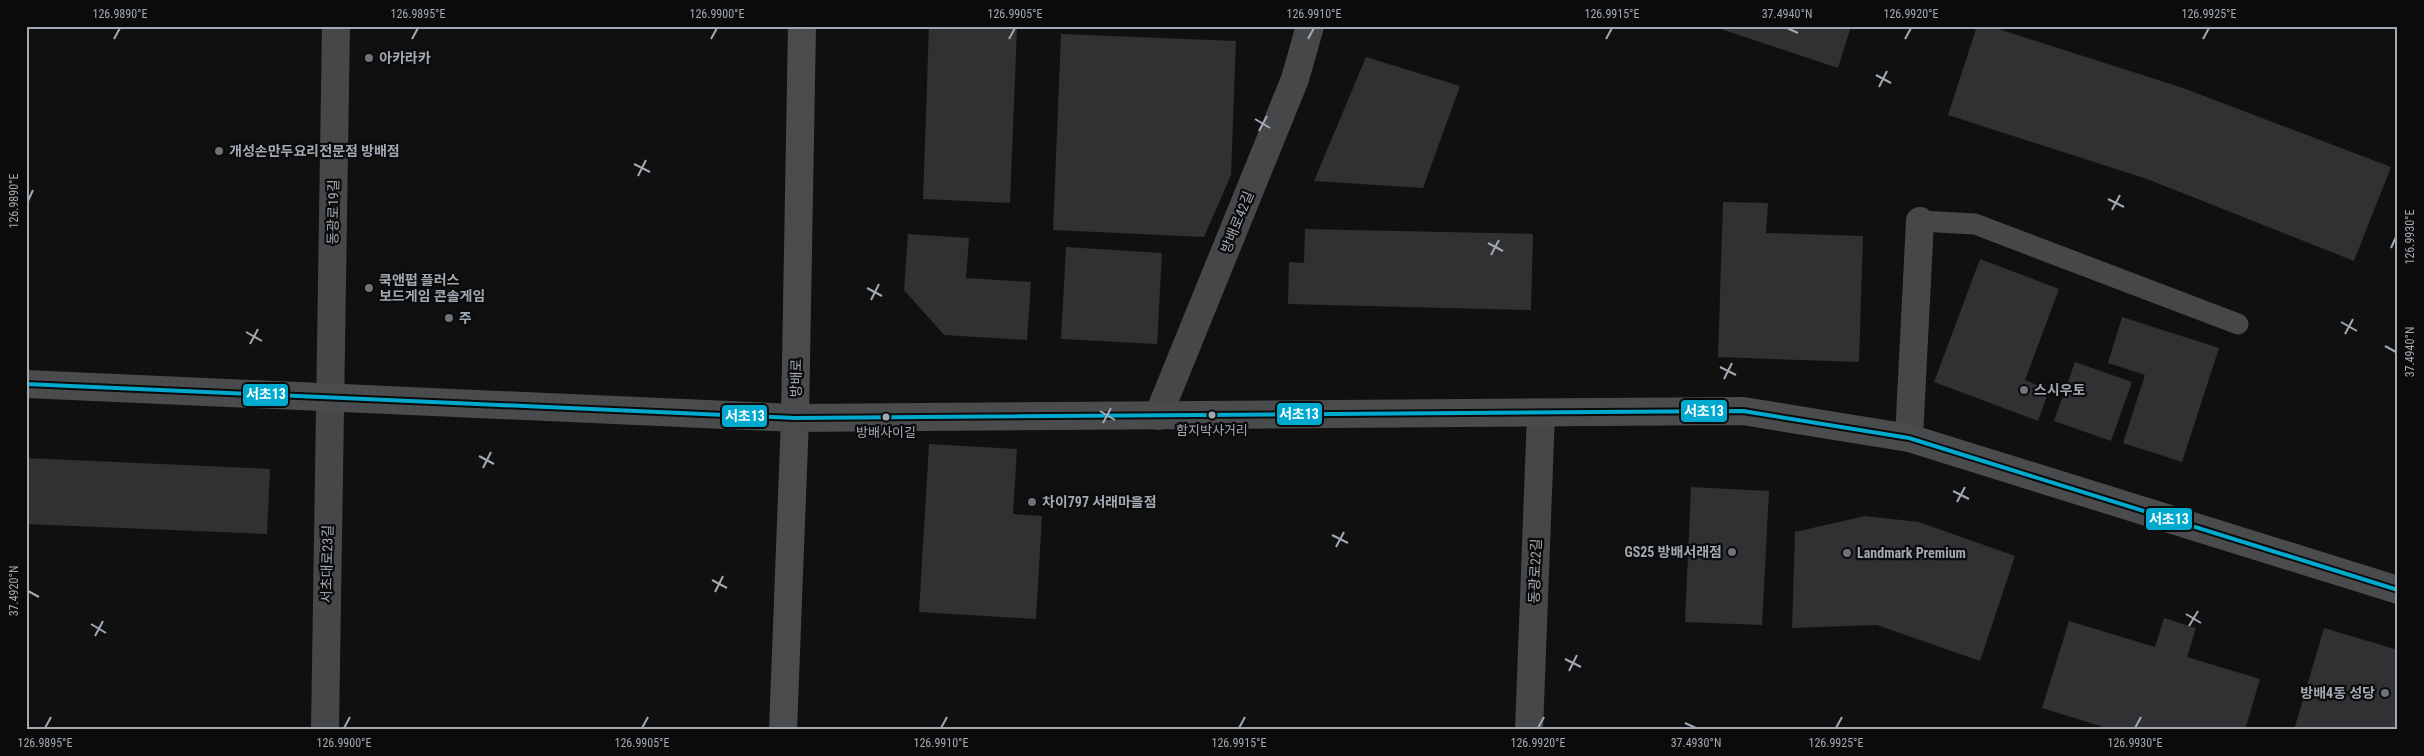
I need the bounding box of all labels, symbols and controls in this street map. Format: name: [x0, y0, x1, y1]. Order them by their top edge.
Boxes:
text: 126.9890°E: [92, 7, 148, 21]
text: 126.9895°E: [390, 7, 446, 21]
text: 126.9900°E: [689, 7, 745, 21]
text: 126.9905°E: [987, 7, 1043, 21]
text: 126.9910°E: [1286, 7, 1342, 21]
text: 126.9915°E: [1584, 7, 1640, 21]
text: 37.4940°N: [1762, 7, 1812, 21]
text: 126.9920°E: [1883, 7, 1939, 21]
text: 126.9925°E: [2181, 7, 2237, 21]
place label: 아카라카: [379, 50, 431, 66]
marker: 아카라카: [363, 52, 375, 64]
place label: 개성손만두요리전문점 방배점: [229, 143, 400, 159]
marker: 개성손만두요리전문점 방배점: [213, 145, 225, 157]
text: 126.9890°E: [7, 173, 21, 229]
street label: 동광로19길: [324, 179, 342, 245]
street label: 방배로42길: [1217, 189, 1257, 255]
text: 126.9930°E: [2403, 209, 2417, 265]
place label: 쿡앤펍 플러스 보드게임 콘솔게임: [379, 272, 485, 304]
marker: 쿡앤펍 플러스 보드게임 콘솔게임: [363, 282, 375, 294]
place label: 주: [459, 310, 472, 326]
marker: 주: [443, 312, 455, 324]
text: 37.4940°N: [2403, 327, 2417, 377]
street label: 방배로: [788, 358, 804, 397]
place label: 스시우토: [2034, 382, 2086, 398]
line badge: 서초13: [242, 383, 289, 407]
marker: 스시우토: [2018, 384, 2030, 396]
text: 서초13: [246, 386, 286, 402]
line badge: 서초13: [1680, 399, 1728, 423]
line badge: 서초13: [1276, 402, 1323, 426]
text: 서초13: [1684, 403, 1724, 419]
line badge: 서초13: [721, 404, 768, 428]
text: 서초13: [1279, 406, 1319, 422]
text: 서초13: [725, 408, 765, 424]
marker: 함지박사거리: [1207, 410, 1217, 420]
marker: 방배사이길: [881, 412, 891, 422]
place label: 함지박사거리: [1176, 423, 1248, 438]
place label: 방배사이길: [856, 425, 916, 440]
place label: 차이797 서래마을점: [1042, 494, 1157, 510]
marker: 차이797 서래마을점: [1026, 496, 1038, 508]
line badge: 서초13: [2145, 507, 2193, 531]
text: 서초13: [2149, 511, 2189, 527]
street label: 서초대로23길: [318, 525, 336, 603]
street label: 동광로22길: [1526, 538, 1544, 604]
place label: GS25 방배서래점: [1624, 544, 1722, 560]
place label: Landmark Premium: [1857, 545, 1966, 561]
marker: GS25 방배서래점: [1726, 546, 1738, 558]
marker: Landmark Premium: [1841, 547, 1853, 559]
text: 37.4920°N: [7, 566, 21, 616]
place label: 방배4동 성당: [2300, 685, 2375, 701]
marker: 방배4동 성당: [2379, 687, 2391, 699]
text: 126.9895°E: [17, 736, 73, 750]
text: 126.9900°E: [316, 736, 372, 750]
text: 126.9905°E: [614, 736, 670, 750]
text: 126.9910°E: [913, 736, 969, 750]
text: 126.9915°E: [1211, 736, 1267, 750]
text: 126.9920°E: [1510, 736, 1566, 750]
text: 37.4930°N: [1671, 736, 1721, 750]
text: 126.9925°E: [1808, 736, 1864, 750]
text: 126.9930°E: [2107, 736, 2163, 750]

